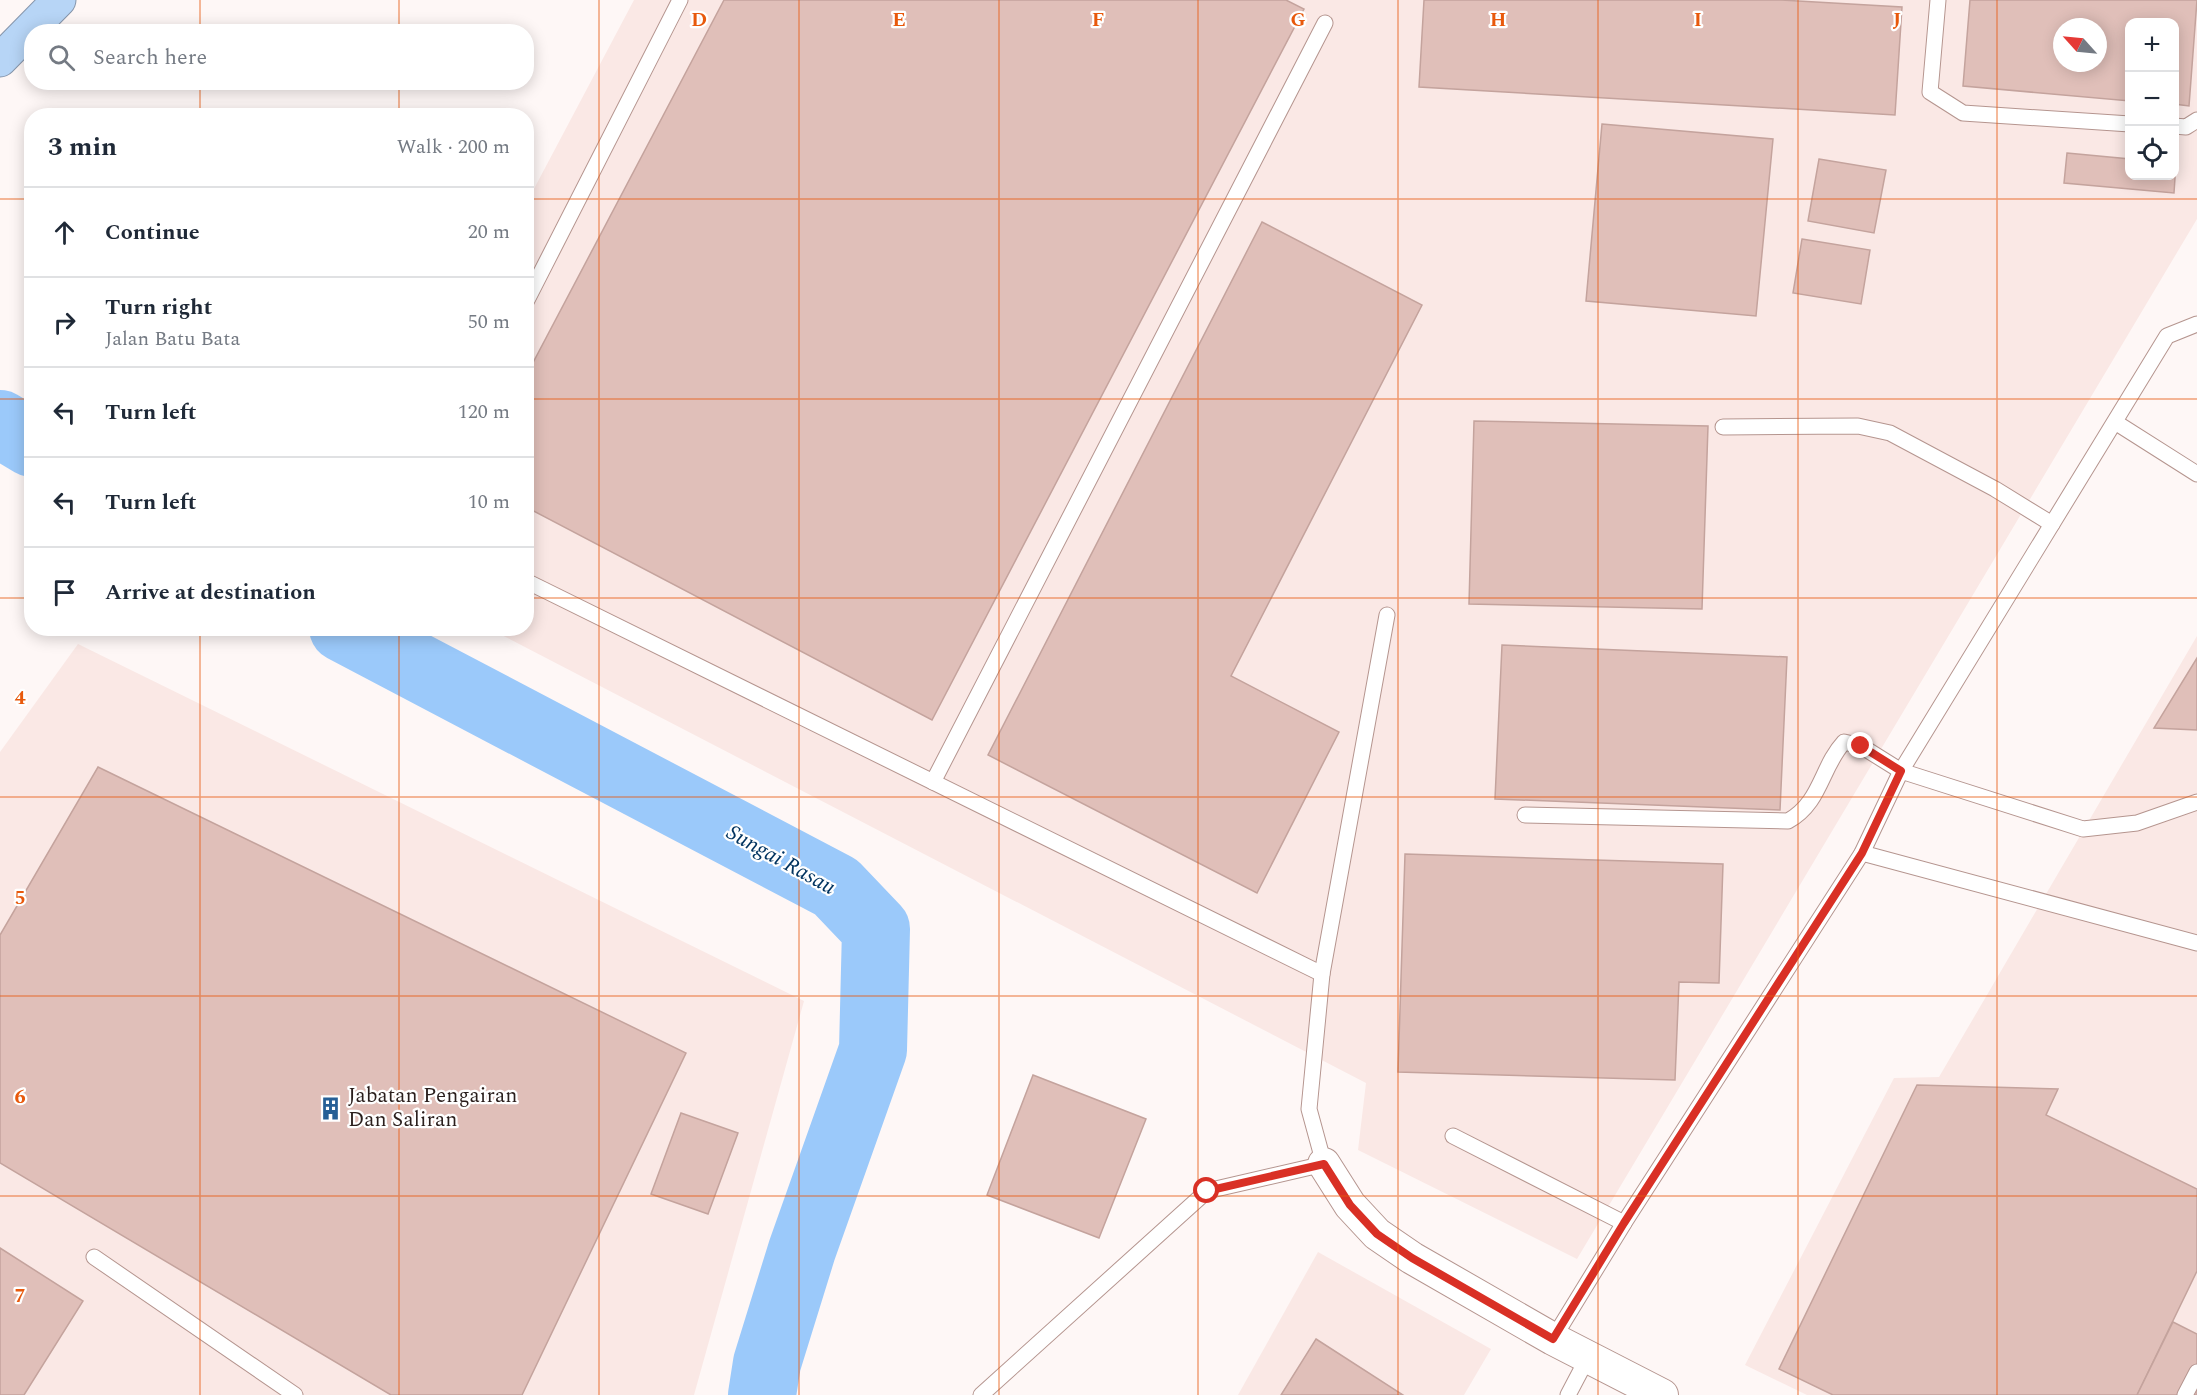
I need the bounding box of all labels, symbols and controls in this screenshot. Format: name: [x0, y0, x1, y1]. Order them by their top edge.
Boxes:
text: D: [691, 5, 707, 35]
text: E: [892, 5, 906, 35]
text: F: [1092, 5, 1104, 35]
text: G: [1290, 5, 1306, 35]
text: H: [1490, 5, 1506, 35]
text: I: [1694, 5, 1702, 35]
text: J: [1893, 5, 1901, 35]
north arrow: [2053, 18, 2107, 72]
map controls: [2125, 18, 2179, 180]
button: +: [2125, 18, 2179, 72]
search box: [24, 24, 534, 90]
icon: search: [45, 41, 78, 74]
text: Search here: [93, 41, 207, 74]
button: −: [2125, 72, 2179, 126]
button: locate: [2125, 126, 2179, 180]
text: 3 min: [48, 127, 117, 167]
text: Walk · 200 m: [397, 132, 510, 162]
icon: ahead: [48, 216, 81, 249]
text: Continue: [105, 216, 200, 249]
text: 20 m: [468, 217, 510, 247]
text: Turn right: [105, 291, 212, 324]
icon: right: [48, 306, 81, 339]
text: 50 m: [468, 307, 510, 337]
text: Jalan Batu Bata: [105, 324, 240, 354]
icon: left: [48, 396, 81, 429]
text: Turn left: [105, 396, 197, 429]
text: 120 m: [458, 397, 510, 427]
icon: left: [48, 486, 81, 519]
text: Turn left: [105, 486, 197, 519]
text: 10 m: [468, 487, 510, 517]
icon: arrive: [48, 576, 81, 609]
text: Arrive at destination: [105, 576, 316, 609]
text: 4: [14, 683, 26, 713]
route end: [1847, 732, 1873, 758]
water label: Sungai Rasau: [720, 816, 842, 904]
text: 5: [14, 883, 26, 913]
place label: Jabatan Pengairan Dan Saliran: [348, 1080, 517, 1136]
text: 6: [14, 1082, 26, 1112]
building icon: Jabatan Pengairan Dan Saliran: [317, 1095, 343, 1121]
route start: [1193, 1177, 1219, 1203]
text: 7: [14, 1281, 26, 1311]

